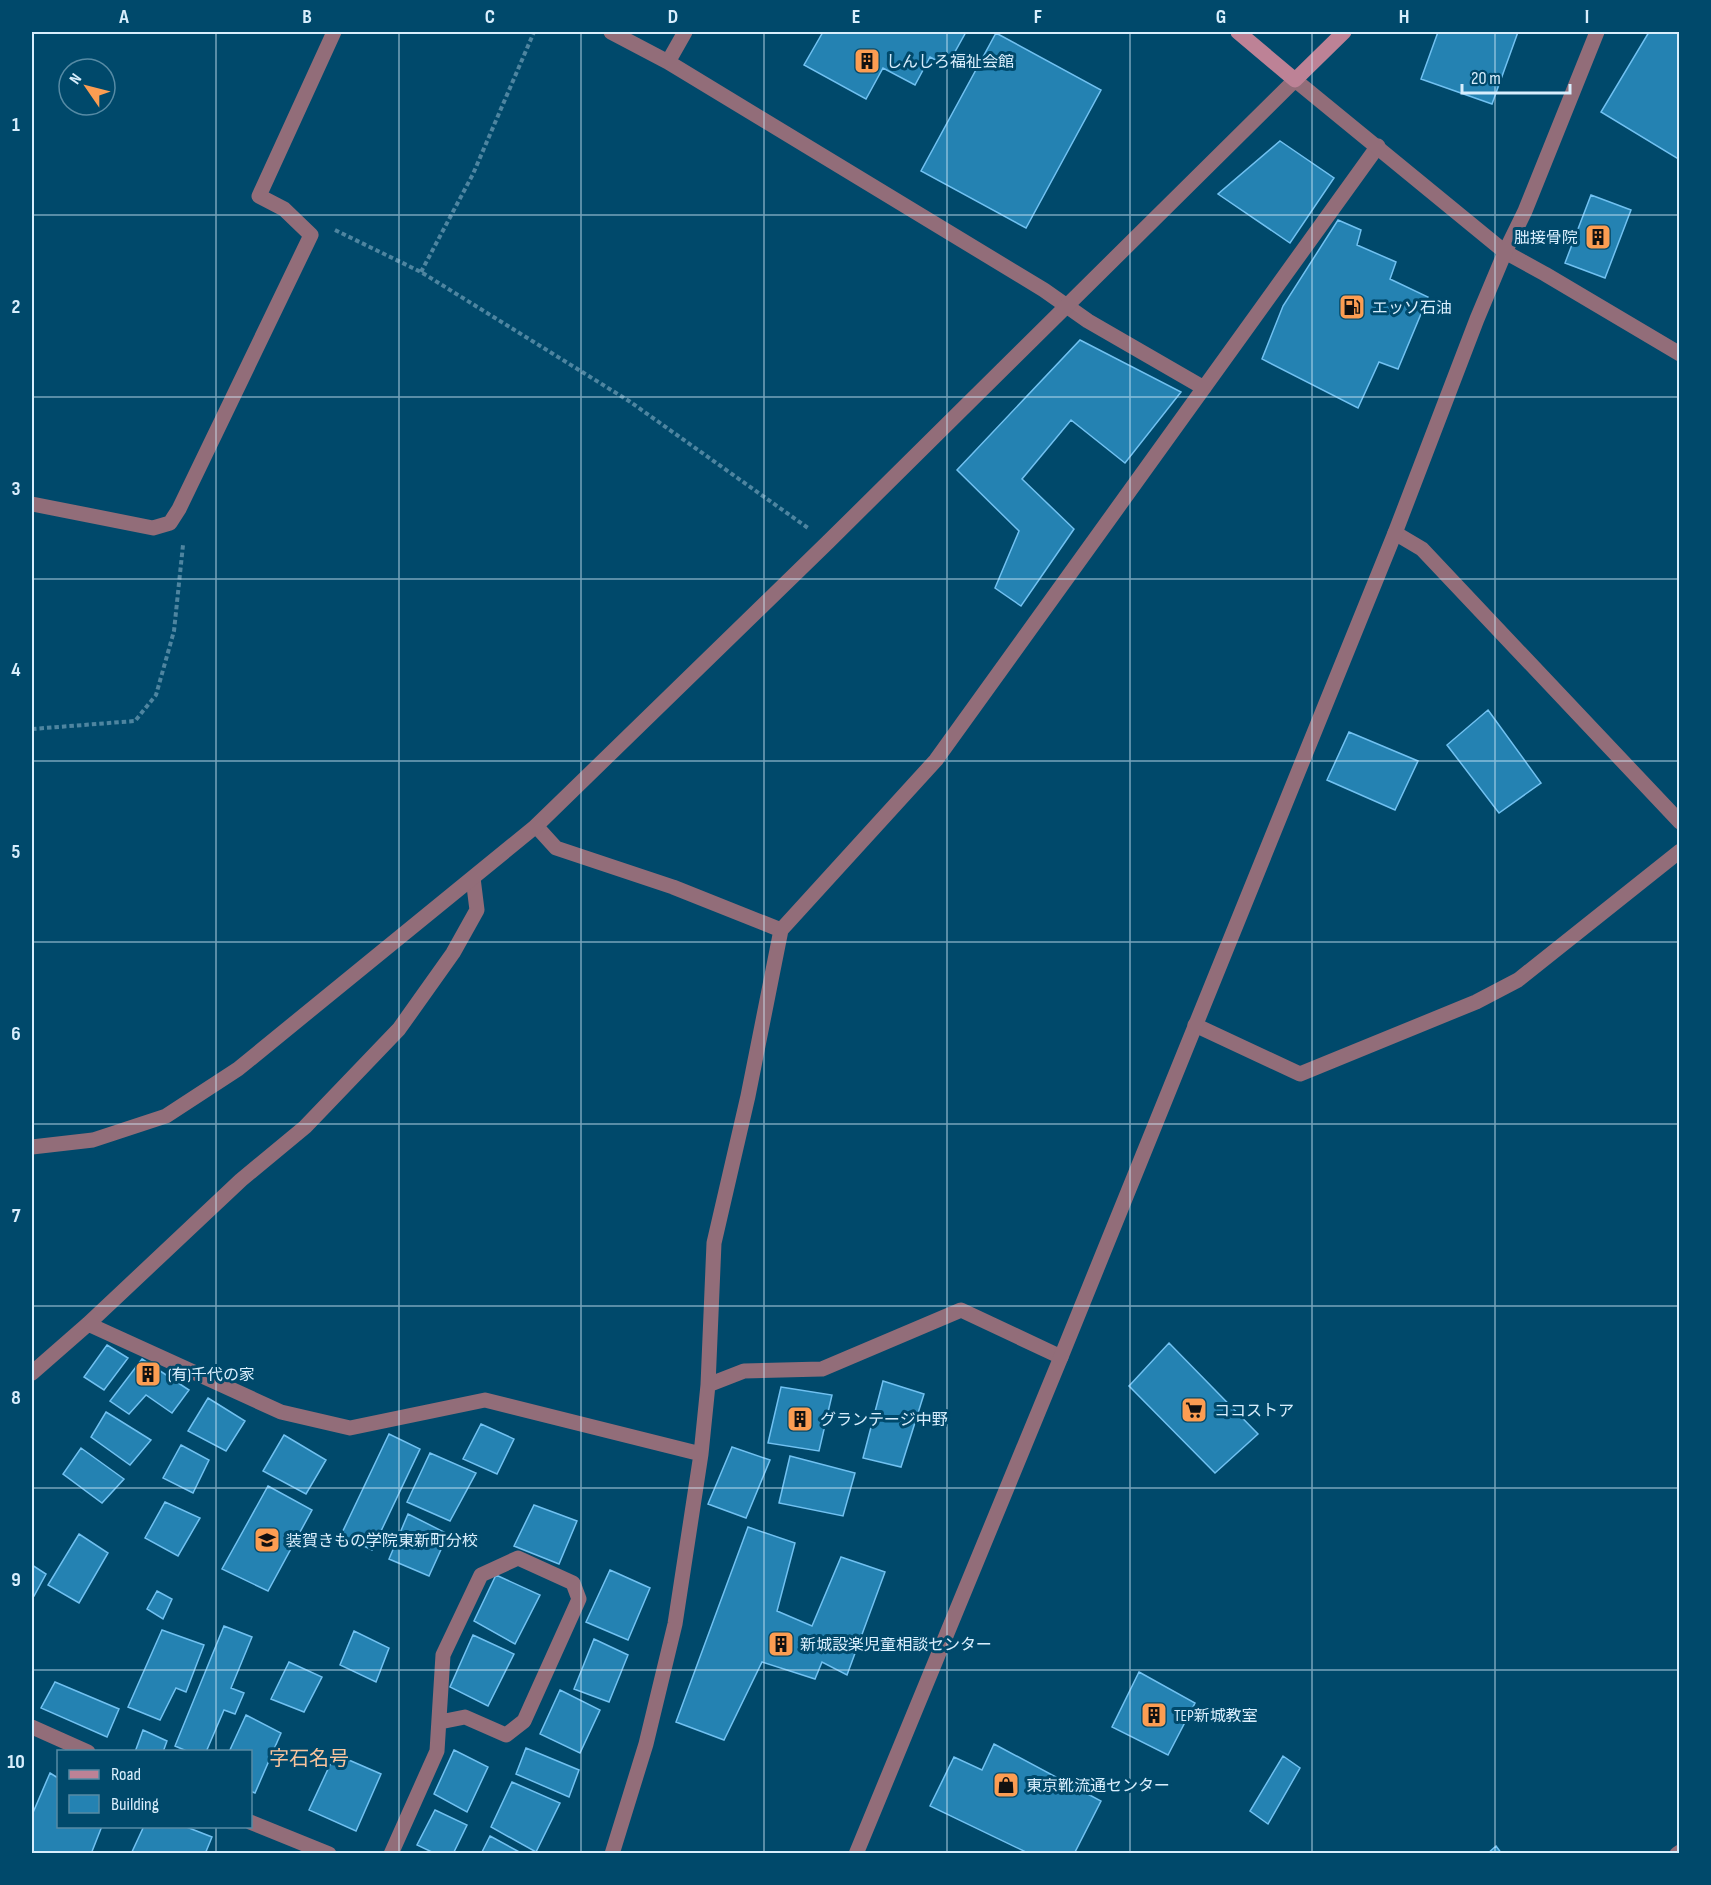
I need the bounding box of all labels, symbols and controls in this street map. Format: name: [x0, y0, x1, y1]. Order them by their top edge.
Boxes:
text: A: [118, 5, 129, 29]
text: B: [302, 5, 312, 29]
text: C: [485, 5, 495, 29]
text: D: [668, 5, 678, 29]
text: E: [852, 5, 860, 29]
text: F: [1034, 5, 1042, 29]
text: G: [1216, 5, 1226, 29]
text: H: [1399, 5, 1409, 29]
text: I: [1585, 5, 1589, 29]
building icon: しんしろ福祉会館: [852, 46, 882, 76]
place label: しんしろ福祉会館: [886, 53, 1014, 72]
north arrow: [57, 57, 117, 117]
scale bar: [1462, 57, 1570, 95]
text: 20 m: [1471, 68, 1501, 89]
text: N: [66, 70, 86, 88]
text: 1: [12, 113, 20, 137]
building icon: 朏接骨院: [1583, 222, 1613, 252]
place label: 朏接骨院: [1514, 229, 1578, 248]
fuel station icon: エッソ石油: [1337, 292, 1367, 322]
text: 2: [12, 295, 20, 319]
place label: エッソ石油: [1372, 299, 1452, 318]
text: 3: [12, 477, 21, 501]
text: 4: [11, 658, 21, 682]
text: 5: [12, 840, 21, 864]
text: 6: [11, 1022, 21, 1046]
text: 7: [12, 1204, 21, 1228]
building icon: (有)千代の家: [133, 1359, 163, 1389]
place label: (有)千代の家: [168, 1366, 255, 1385]
text: 8: [11, 1386, 21, 1410]
supermarket icon: ココストア: [1179, 1395, 1209, 1425]
place label: ココストア: [1214, 1402, 1294, 1421]
building icon: グランテージ中野: [785, 1404, 815, 1434]
place label: グランテージ中野: [820, 1411, 948, 1430]
school or university icon: 装賀きもの学院東新町分校: [252, 1525, 282, 1555]
place label: 装賀きもの学院東新町分校: [286, 1532, 478, 1551]
text: 9: [11, 1568, 21, 1592]
building icon: 新城設楽児童相談センター: [766, 1629, 796, 1659]
place label: 新城設楽児童相談センター: [800, 1636, 992, 1655]
building icon: TEP新城教室: [1139, 1700, 1169, 1730]
place label: TEP新城教室: [1174, 1707, 1258, 1726]
district label: 字石名号: [269, 1747, 349, 1771]
text: 10: [7, 1750, 25, 1774]
legend: [57, 1750, 252, 1828]
text: Road: [111, 1764, 141, 1785]
shop icon: 東京靴流通センター: [991, 1770, 1021, 1800]
place label: 東京靴流通センター: [1026, 1777, 1170, 1796]
text: Building: [111, 1794, 159, 1815]

